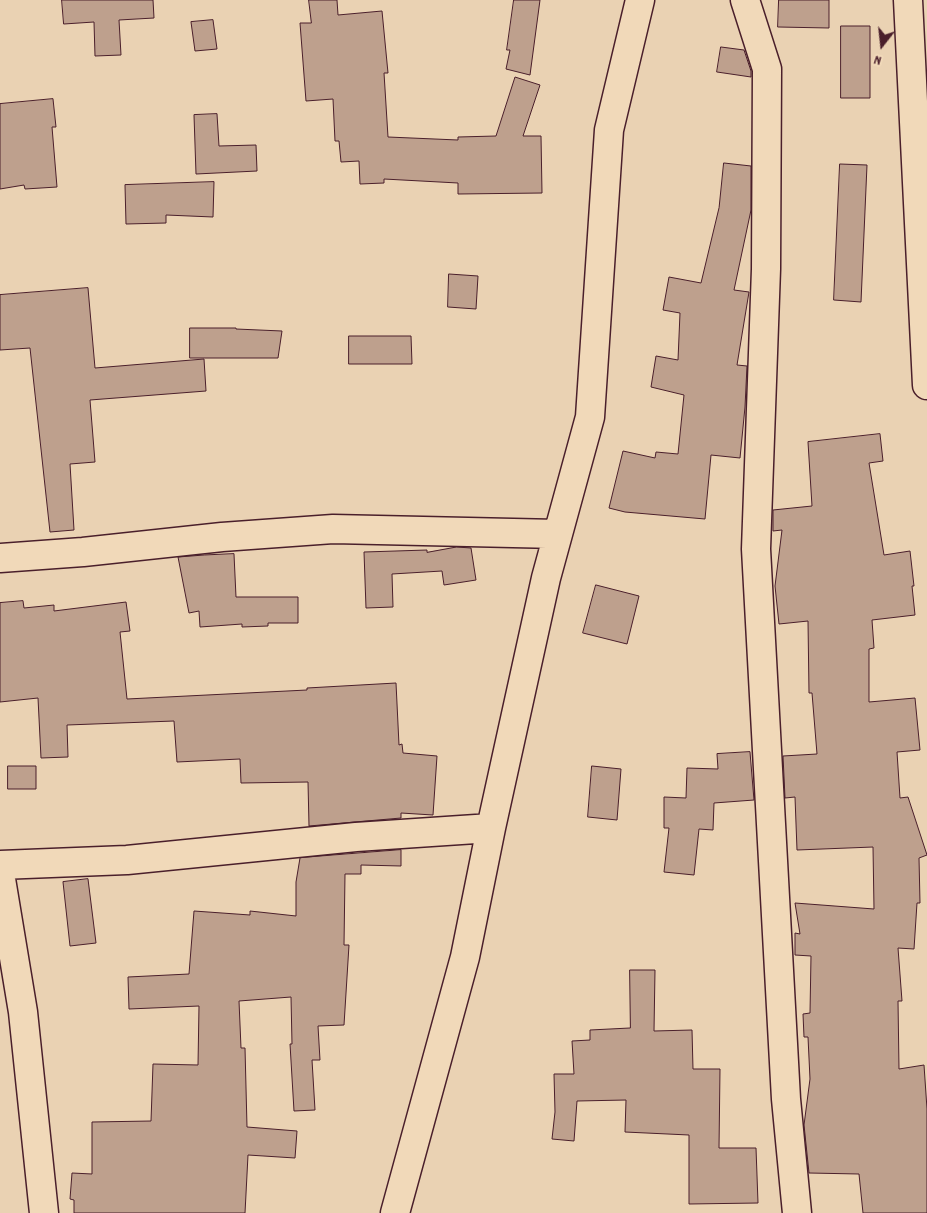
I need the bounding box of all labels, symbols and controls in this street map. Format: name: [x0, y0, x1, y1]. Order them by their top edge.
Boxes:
north arrow: [857, 20, 907, 70]
text: N: [872, 49, 884, 70]

